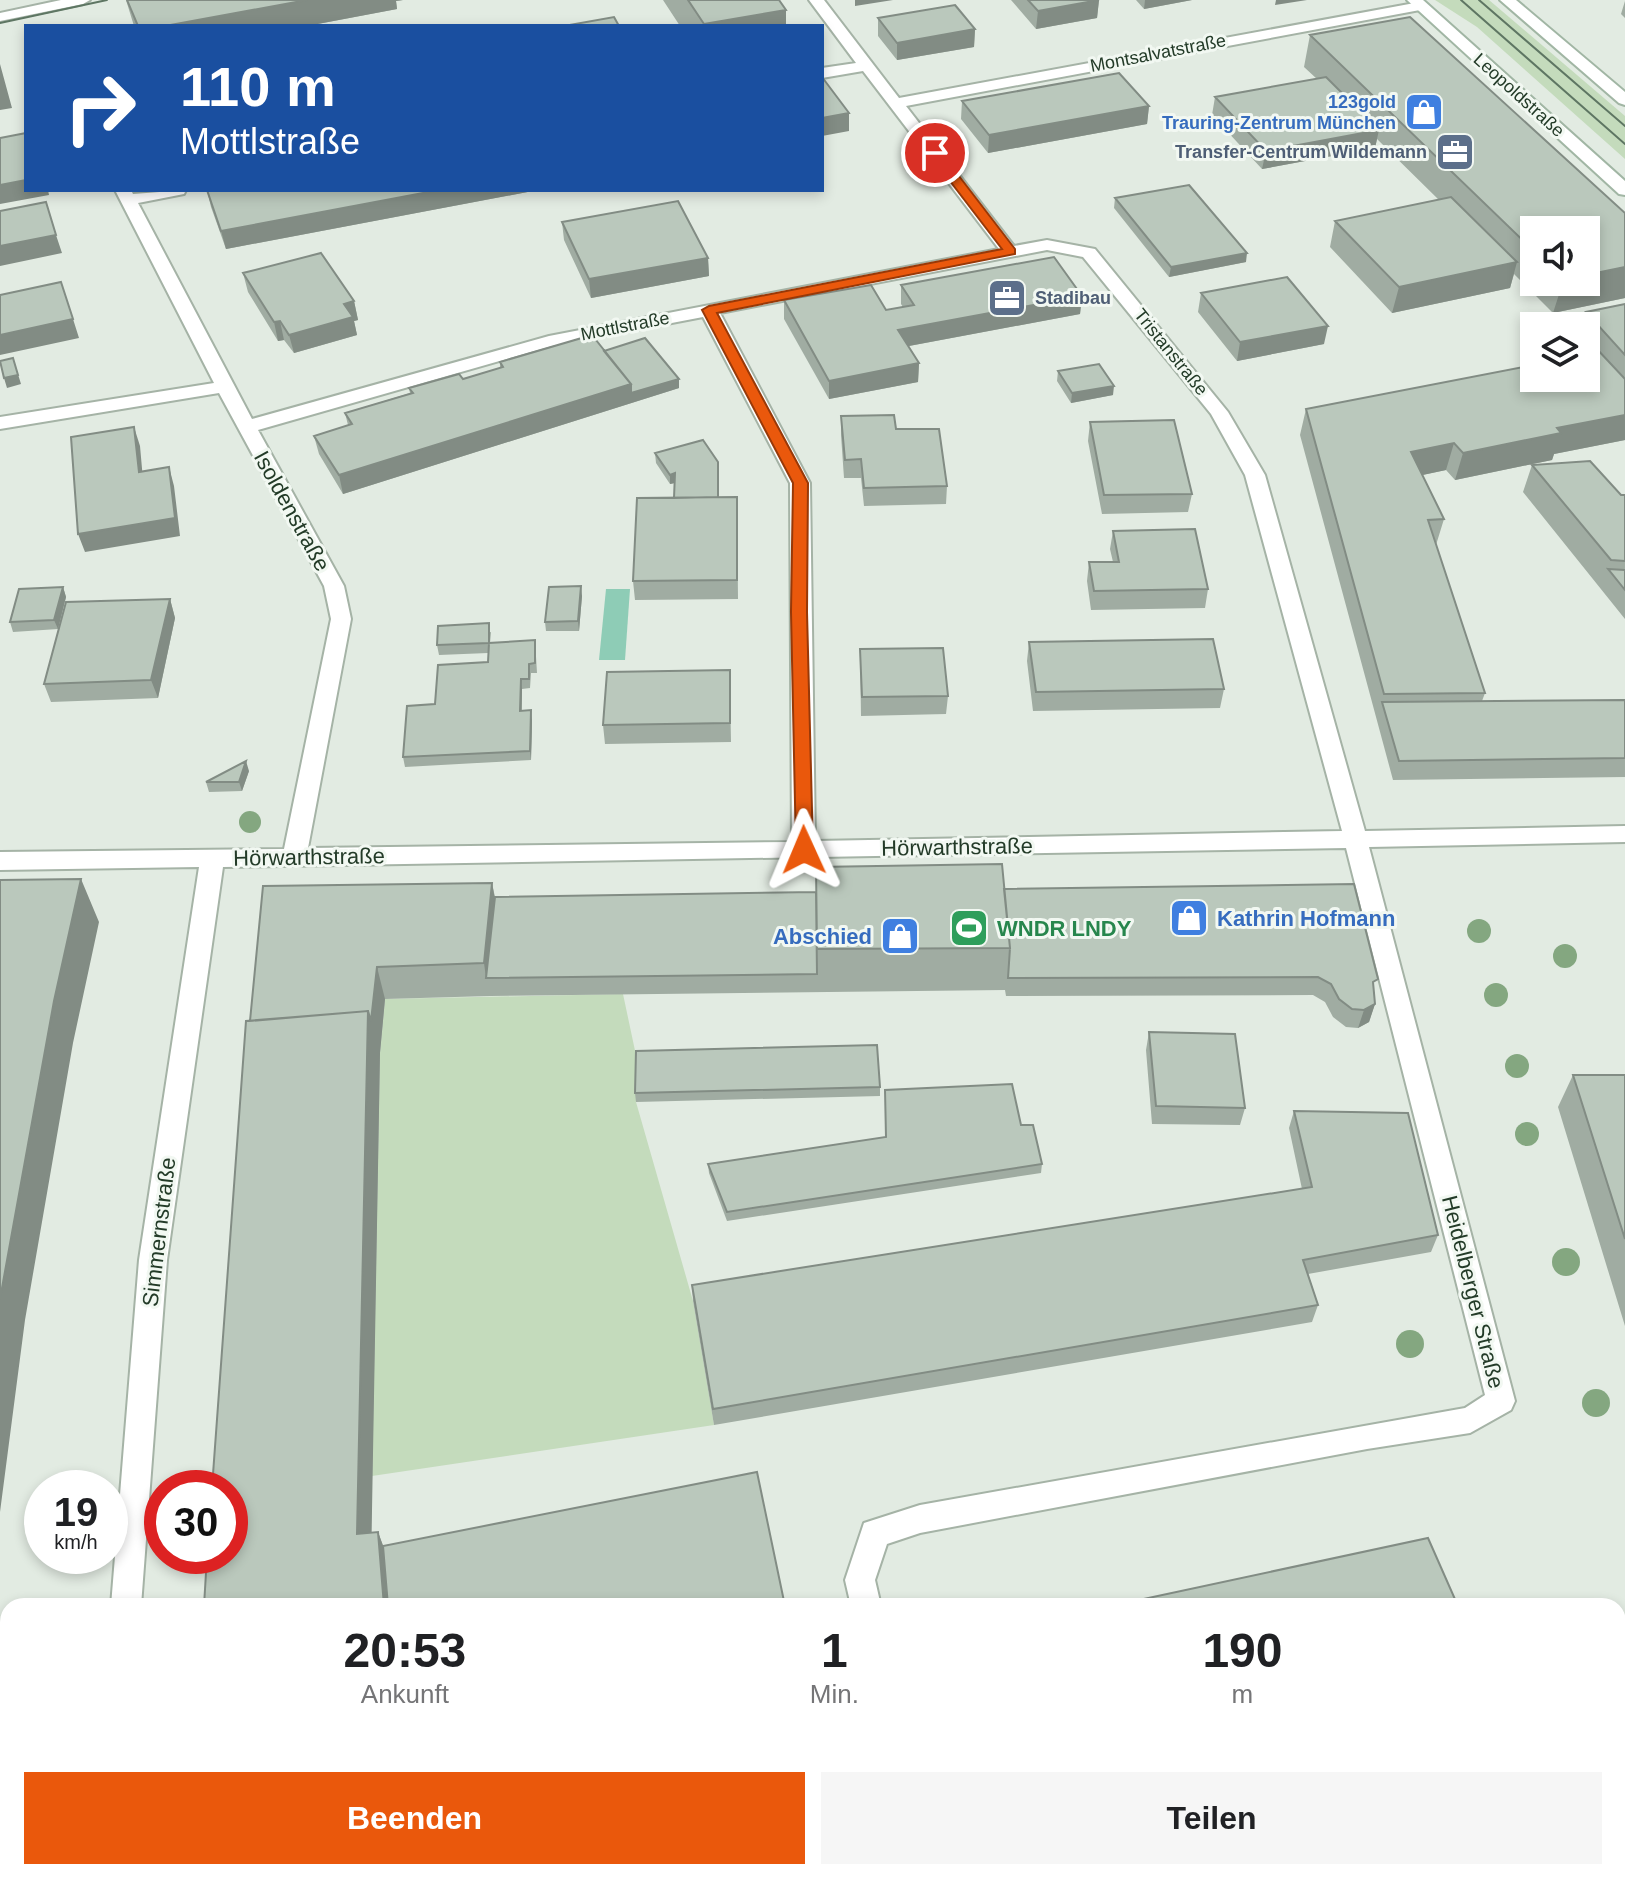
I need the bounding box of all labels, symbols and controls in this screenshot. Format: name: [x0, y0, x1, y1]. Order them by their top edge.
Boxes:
street label: Montsalvatstraße: [1088, 30, 1228, 76]
street label: Leopoldstraße: [1470, 49, 1568, 141]
text: 110 m: [180, 55, 336, 118]
icon: right: [48, 56, 152, 160]
shop icon: 123gold Trauring-Zentrum München: [1403, 91, 1445, 133]
place label: 123gold Trauring-Zentrum München: [1162, 92, 1396, 133]
pin: [901, 119, 969, 187]
text: Mottlstraße: [180, 121, 360, 162]
icon: arrive: [913, 131, 957, 175]
office icon: Transfer-Centrum Wildemann: [1434, 131, 1476, 173]
place label: Transfer-Centrum Wildemann: [1175, 142, 1427, 162]
map controls: [1520, 216, 1600, 392]
button: sound: [1520, 216, 1600, 296]
office icon: Stadibau: [986, 277, 1028, 319]
place label: Stadibau: [1035, 288, 1111, 308]
street label: Tristanstraße: [1130, 305, 1212, 399]
street label: Mottlstraße: [579, 308, 671, 344]
button: layers: [1520, 312, 1600, 392]
street label: Isoldenstraße: [249, 447, 335, 575]
position arrow: [762, 808, 846, 892]
street label: Hörwarthstraße: [881, 833, 1033, 861]
street label: Hörwarthstraße: [233, 843, 385, 871]
shop icon: Kathrin Hofmann: [1168, 897, 1210, 939]
place label: Kathrin Hofmann: [1217, 906, 1395, 931]
sports icon: WNDR LNDY: [948, 907, 990, 949]
shop icon: Abschied: [879, 915, 921, 957]
place label: WNDR LNDY: [997, 916, 1132, 941]
place label: Abschied: [773, 924, 872, 949]
street label: Simmernstraße: [137, 1156, 181, 1308]
street label: Heidelberger Straße: [1437, 1193, 1509, 1391]
speed limit sign: 30: [144, 1470, 248, 1574]
text: 19: [54, 1490, 98, 1534]
text: km/h: [54, 1531, 98, 1553]
text: 20:53: [344, 1624, 466, 1677]
text: 1: [821, 1624, 848, 1677]
text: 190: [1202, 1624, 1282, 1677]
text: Ankunft: [361, 1679, 449, 1709]
text: Min.: [810, 1679, 859, 1709]
text: m: [1232, 1679, 1253, 1709]
button: Beenden: [24, 1772, 805, 1864]
button: Teilen: [821, 1772, 1602, 1864]

